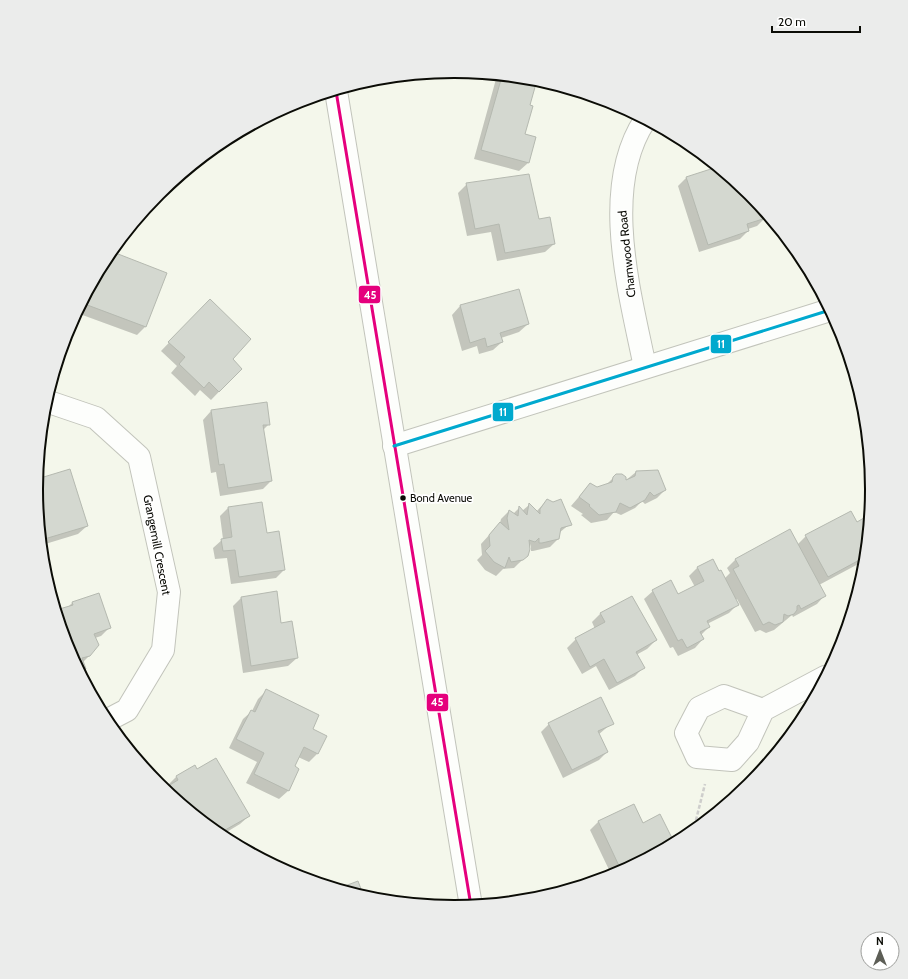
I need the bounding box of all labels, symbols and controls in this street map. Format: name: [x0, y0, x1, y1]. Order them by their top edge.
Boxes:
scale bar: [772, 8, 860, 34]
text: 20 m: [778, 14, 806, 29]
street label: Charnwood Road: [614, 210, 639, 298]
line badge: 45: [358, 285, 381, 304]
text: 45: [364, 288, 376, 302]
line badge: 11: [710, 334, 732, 354]
text: 11: [717, 337, 725, 351]
line badge: 11: [492, 402, 514, 422]
text: 11: [499, 405, 507, 419]
place label: Bond Avenue: [410, 491, 473, 505]
street label: Grangemill Crescent: [140, 493, 175, 596]
marker: Bond Avenue: [398, 493, 408, 503]
line badge: 45: [426, 693, 449, 712]
text: 45: [431, 695, 443, 709]
north arrow: [860, 931, 900, 971]
text: N: [876, 934, 884, 948]

